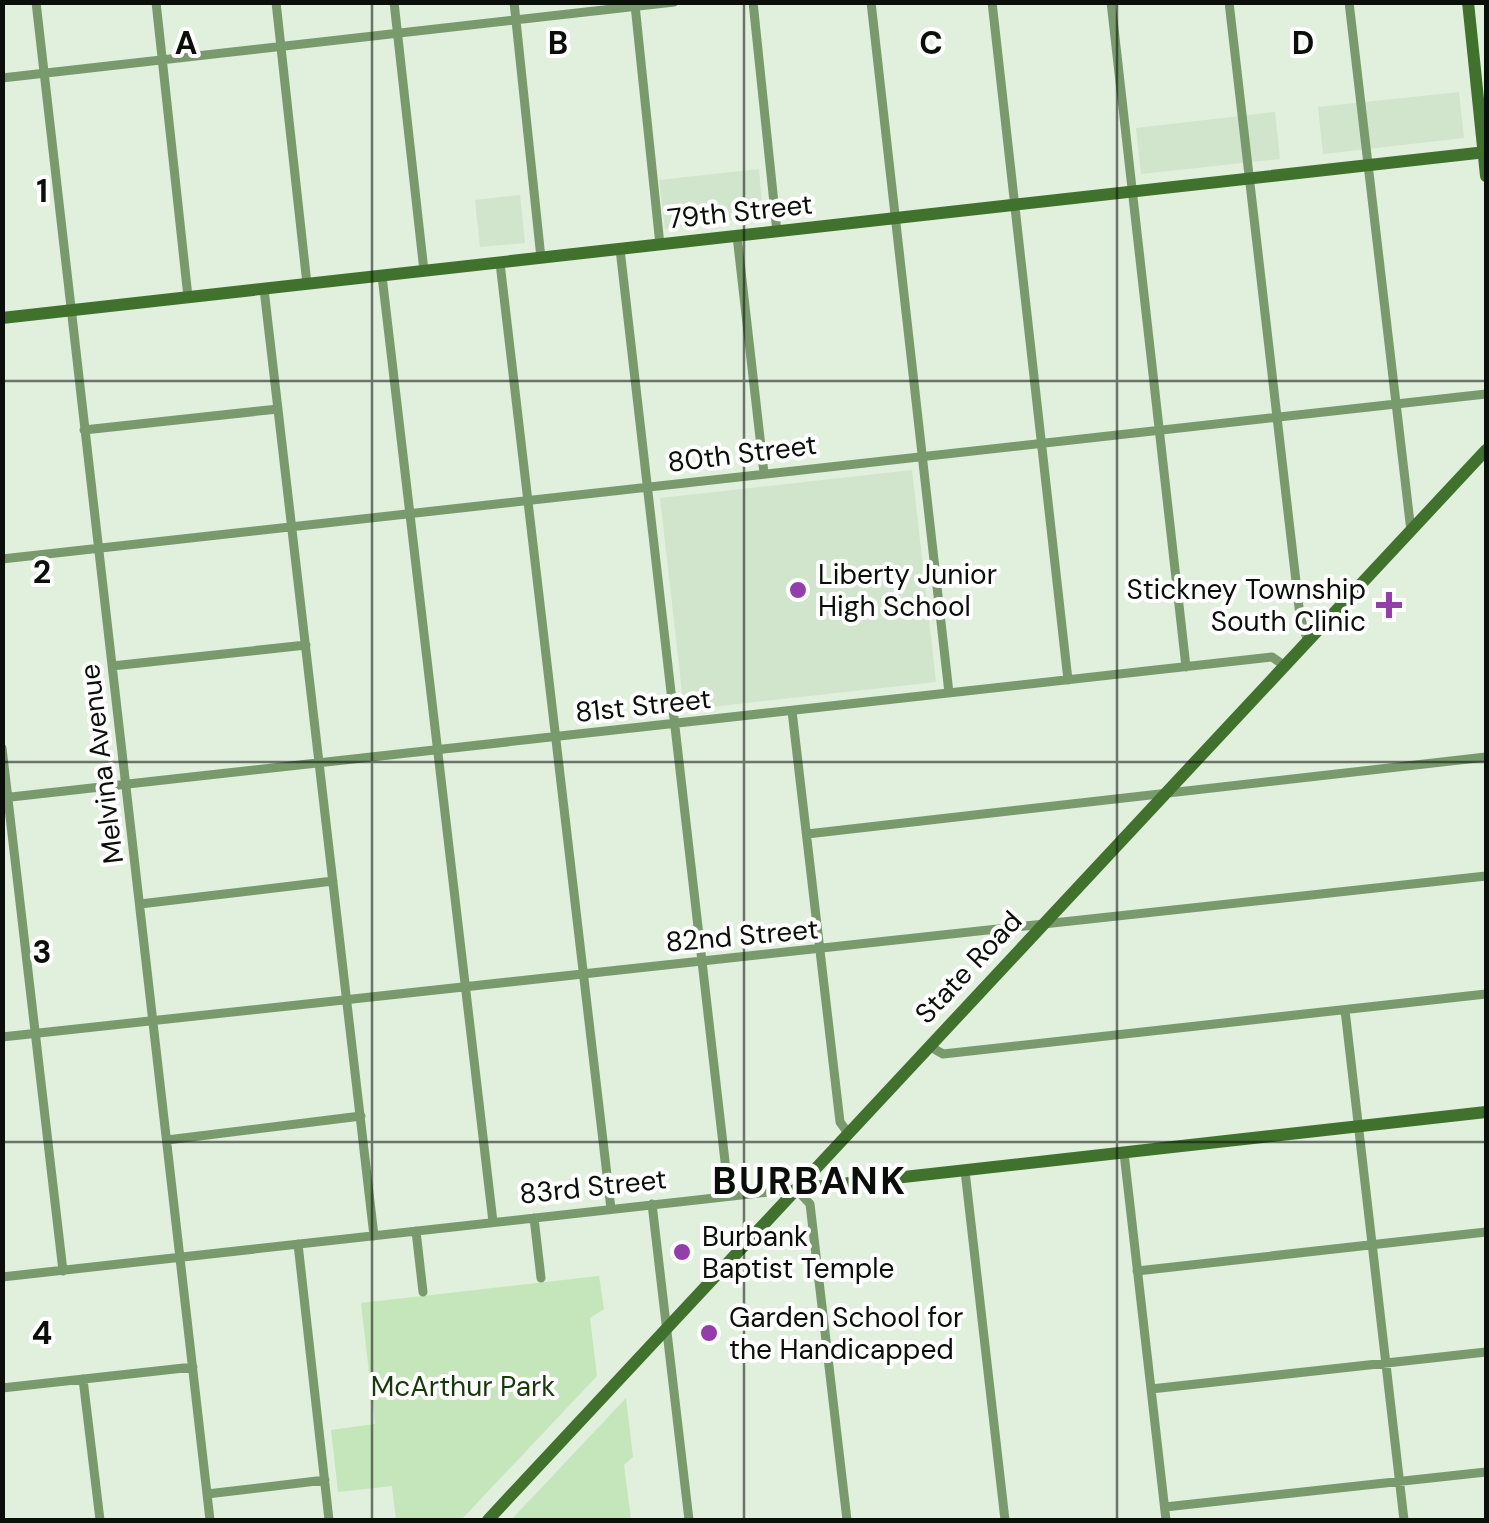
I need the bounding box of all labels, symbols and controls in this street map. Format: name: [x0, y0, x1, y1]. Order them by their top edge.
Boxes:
text: A: [175, 22, 197, 64]
text: B: [548, 22, 568, 64]
text: C: [919, 22, 943, 64]
text: D: [1292, 22, 1314, 64]
text: 1: [36, 170, 48, 212]
street label: 79th Street: [666, 185, 814, 238]
street label: 80th Street: [665, 426, 819, 481]
text: 2: [33, 551, 51, 593]
place label: Liberty Junior High School: [818, 556, 997, 625]
place label: Stickney Township South Clinic: [1126, 571, 1366, 640]
marker: Liberty Junior High School: [787, 579, 809, 601]
marker: Stickney Township South Clinic: [1376, 592, 1402, 618]
street label: Melvina Avenue: [71, 662, 132, 866]
street label: 81st Street: [573, 680, 713, 731]
street label: State Road: [907, 903, 1030, 1032]
street label: 82nd Street: [664, 910, 820, 961]
text: 3: [32, 931, 52, 973]
district label: BURBANK: [712, 1156, 908, 1206]
street label: 83rd Street: [518, 1160, 668, 1213]
place label: Burbank Baptist Temple: [702, 1218, 894, 1287]
marker: Burbank Baptist Temple: [671, 1241, 693, 1263]
place label: Garden School for the Handicapped: [729, 1299, 963, 1368]
text: 4: [32, 1312, 52, 1354]
marker: Garden School for the Handicapped: [698, 1322, 720, 1344]
park label: McArthur Park: [371, 1368, 555, 1405]

